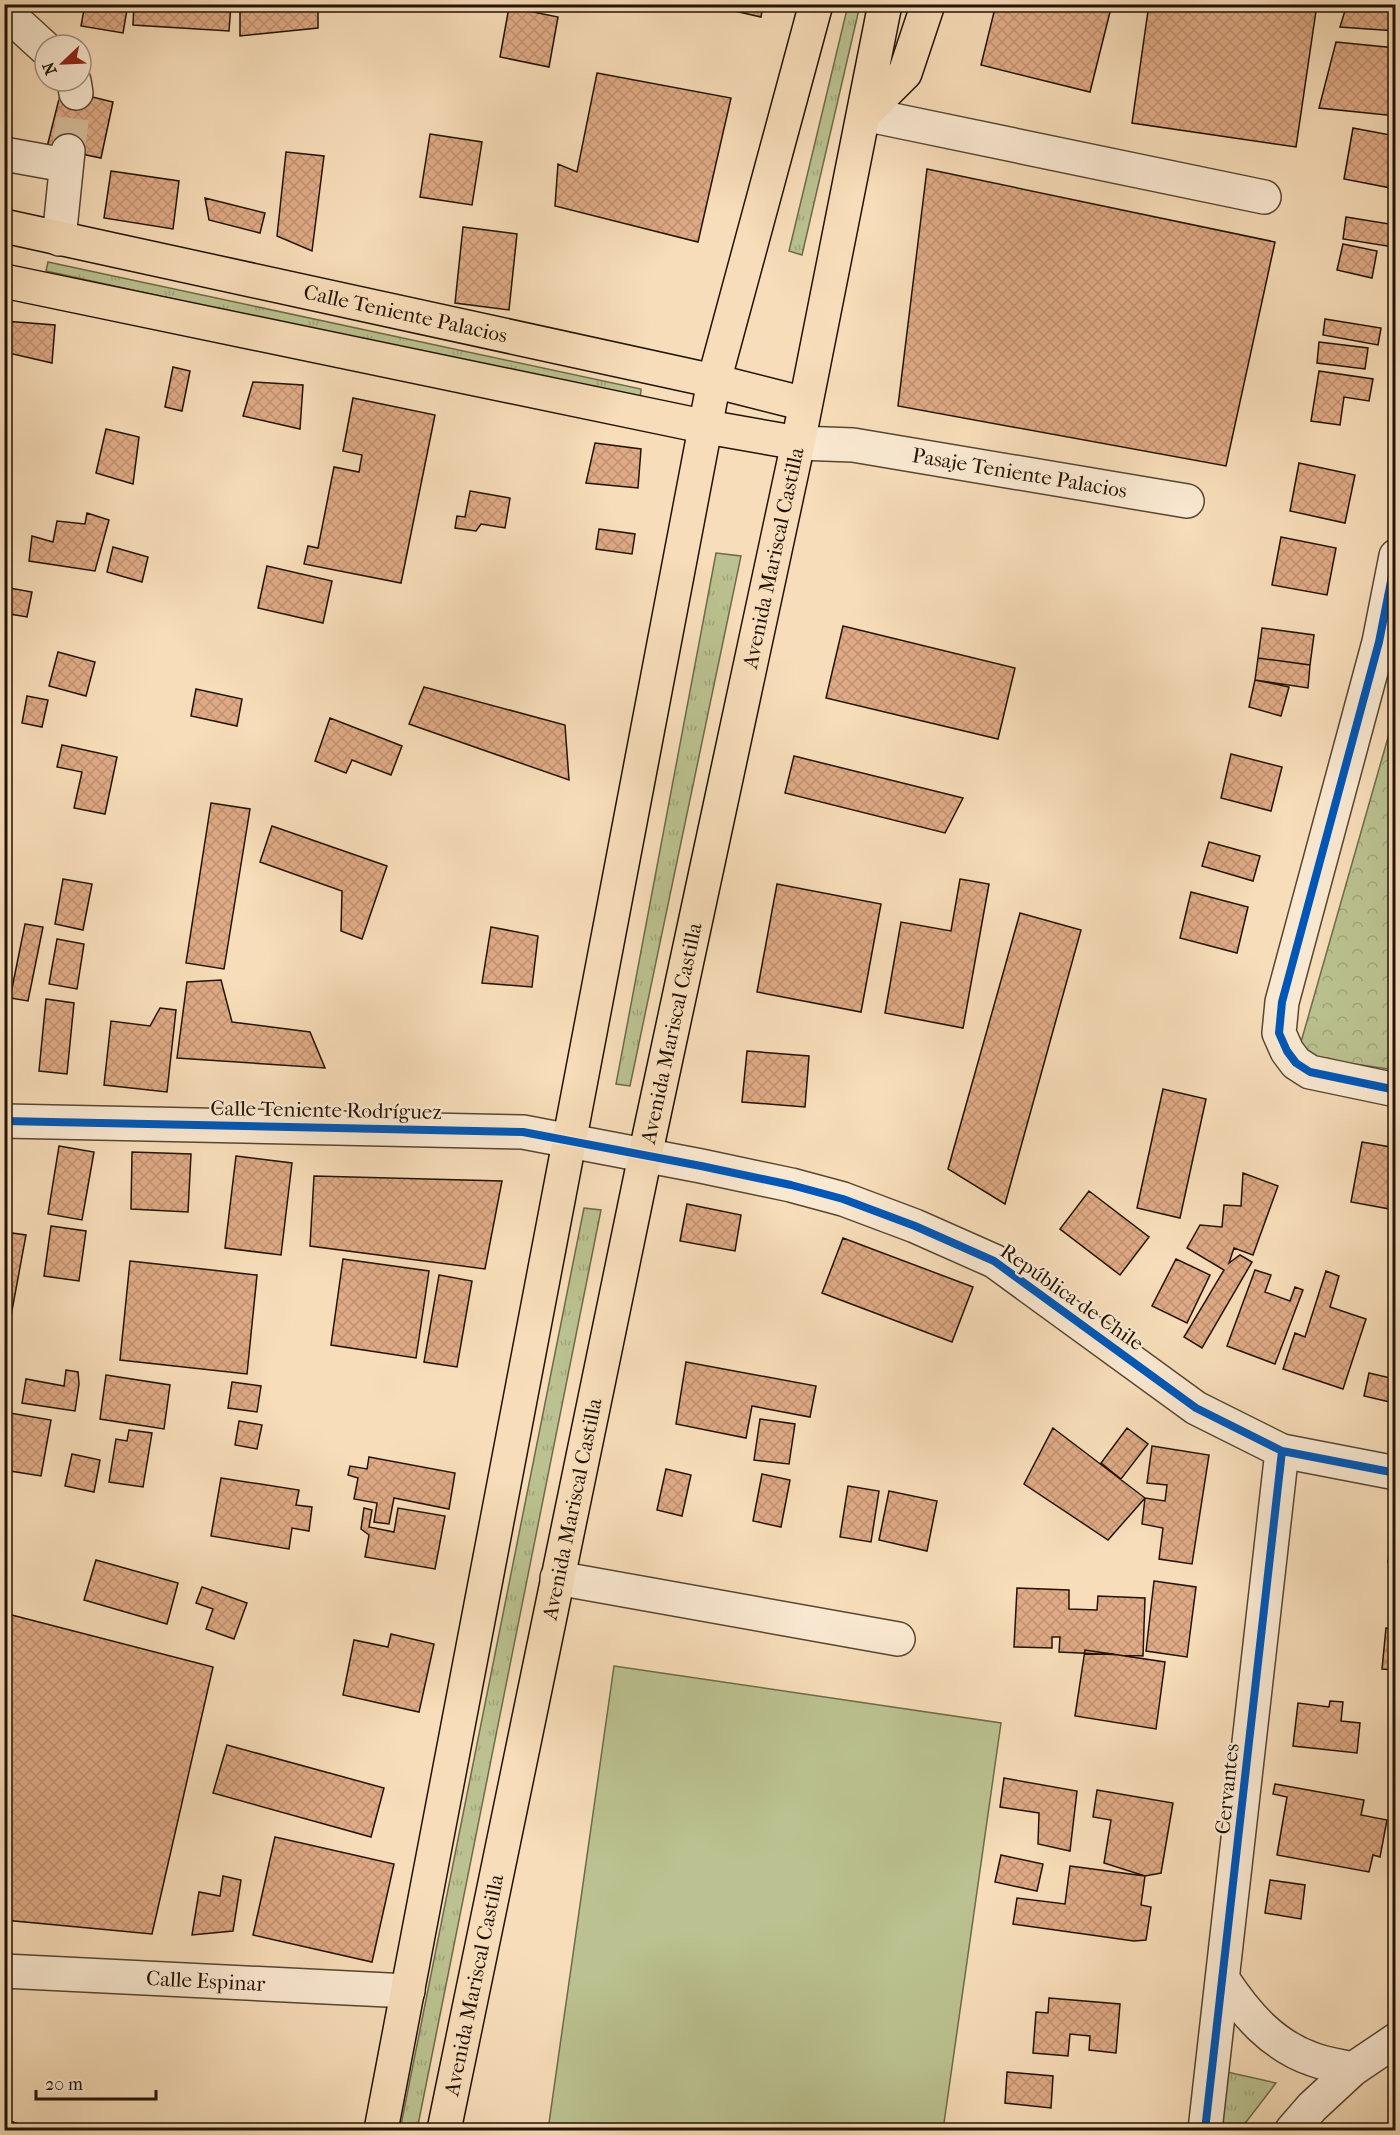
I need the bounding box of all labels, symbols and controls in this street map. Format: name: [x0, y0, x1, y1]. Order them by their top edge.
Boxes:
north arrow: [33, 33, 93, 93]
text: N: [38, 59, 61, 78]
street label: Calle Teniente Palacios: [302, 280, 510, 348]
street label: Pasaje Teniente Palacios: [910, 443, 1129, 503]
street label: Avenida Mariscal Castilla: [738, 445, 809, 672]
street label: Avenida Mariscal Castilla: [636, 920, 707, 1147]
street label: Calle Teniente Rodríguez: [210, 1096, 442, 1124]
street label: República de Chile: [996, 1239, 1148, 1355]
street label: Avenida Mariscal Castilla: [537, 1396, 607, 1623]
street label: Cervantes: [1210, 1742, 1244, 1836]
street label: Avenida Mariscal Castilla: [439, 1872, 509, 2099]
street label: Calle Espinar: [146, 1966, 266, 1996]
scale bar: [36, 2063, 156, 2101]
text: 20 m: [45, 2074, 83, 2095]

